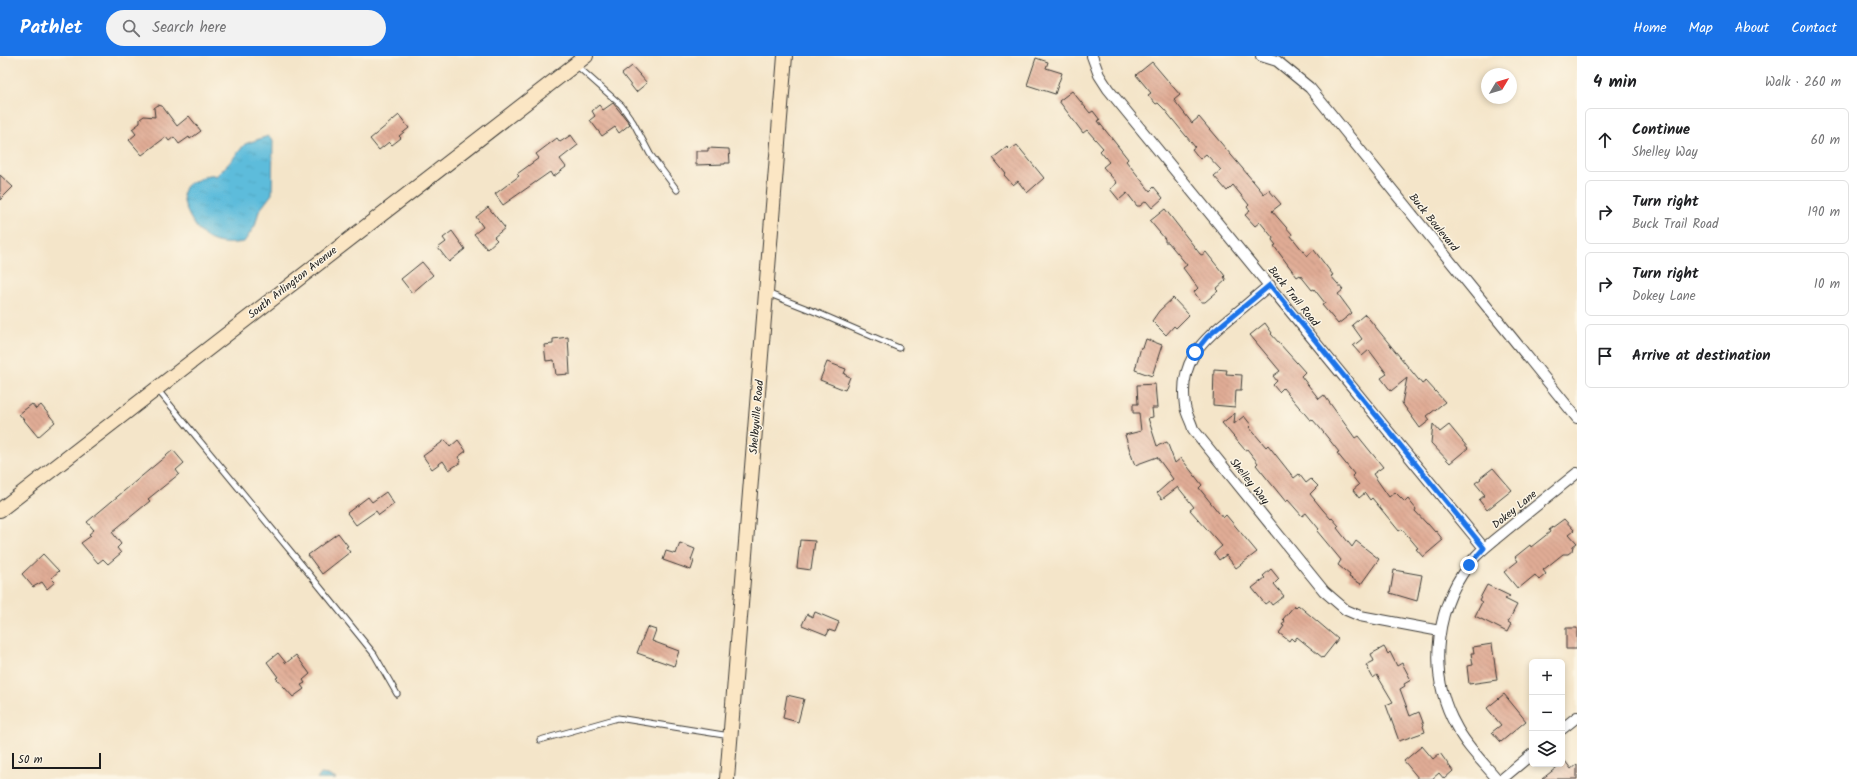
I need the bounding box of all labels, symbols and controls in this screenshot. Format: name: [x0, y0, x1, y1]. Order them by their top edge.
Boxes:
search box: [106, 10, 386, 46]
text: Pathlet: [20, 13, 82, 43]
text: Search here: [152, 16, 226, 40]
icon: search: [120, 17, 142, 39]
text: Home: [1633, 17, 1667, 39]
text: Map: [1689, 17, 1713, 39]
text: About: [1735, 17, 1769, 39]
text: Contact: [1791, 17, 1837, 39]
north arrow: [1481, 68, 1517, 104]
text: 4 min: [1593, 69, 1637, 96]
text: Walk · 260 m: [1765, 72, 1841, 93]
text: Continue: [1632, 118, 1690, 142]
icon: ahead: [1594, 129, 1616, 151]
text: 60 m: [1811, 130, 1840, 151]
text: Shelley Way: [1632, 142, 1698, 163]
street label: Buck Boulevard: [1404, 190, 1463, 256]
text: Turn right: [1632, 190, 1699, 214]
icon: right: [1594, 201, 1616, 223]
text: 190 m: [1808, 202, 1840, 223]
text: Buck Trail Road: [1632, 214, 1719, 235]
street label: South Arlington Avenue: [244, 242, 341, 324]
text: Turn right: [1632, 262, 1699, 286]
street label: Buck Trail Road: [1263, 263, 1324, 331]
icon: right: [1594, 273, 1616, 295]
text: 10 m: [1814, 274, 1840, 295]
text: Dokey Lane: [1632, 286, 1696, 307]
route start: [1186, 343, 1204, 361]
text: Arrive at destination: [1632, 344, 1771, 368]
icon: arrive: [1594, 345, 1616, 367]
street label: Shelbyville Road: [745, 379, 769, 455]
street label: Shelley Way: [1225, 454, 1274, 510]
street label: Dokey Lane: [1488, 486, 1541, 534]
route end: [1460, 556, 1478, 574]
map controls: [1529, 659, 1565, 767]
button: +: [1529, 659, 1565, 695]
button: −: [1529, 695, 1565, 731]
button: layers: [1529, 731, 1565, 767]
scale bar: [12, 751, 101, 770]
text: 50 m: [18, 751, 43, 769]

